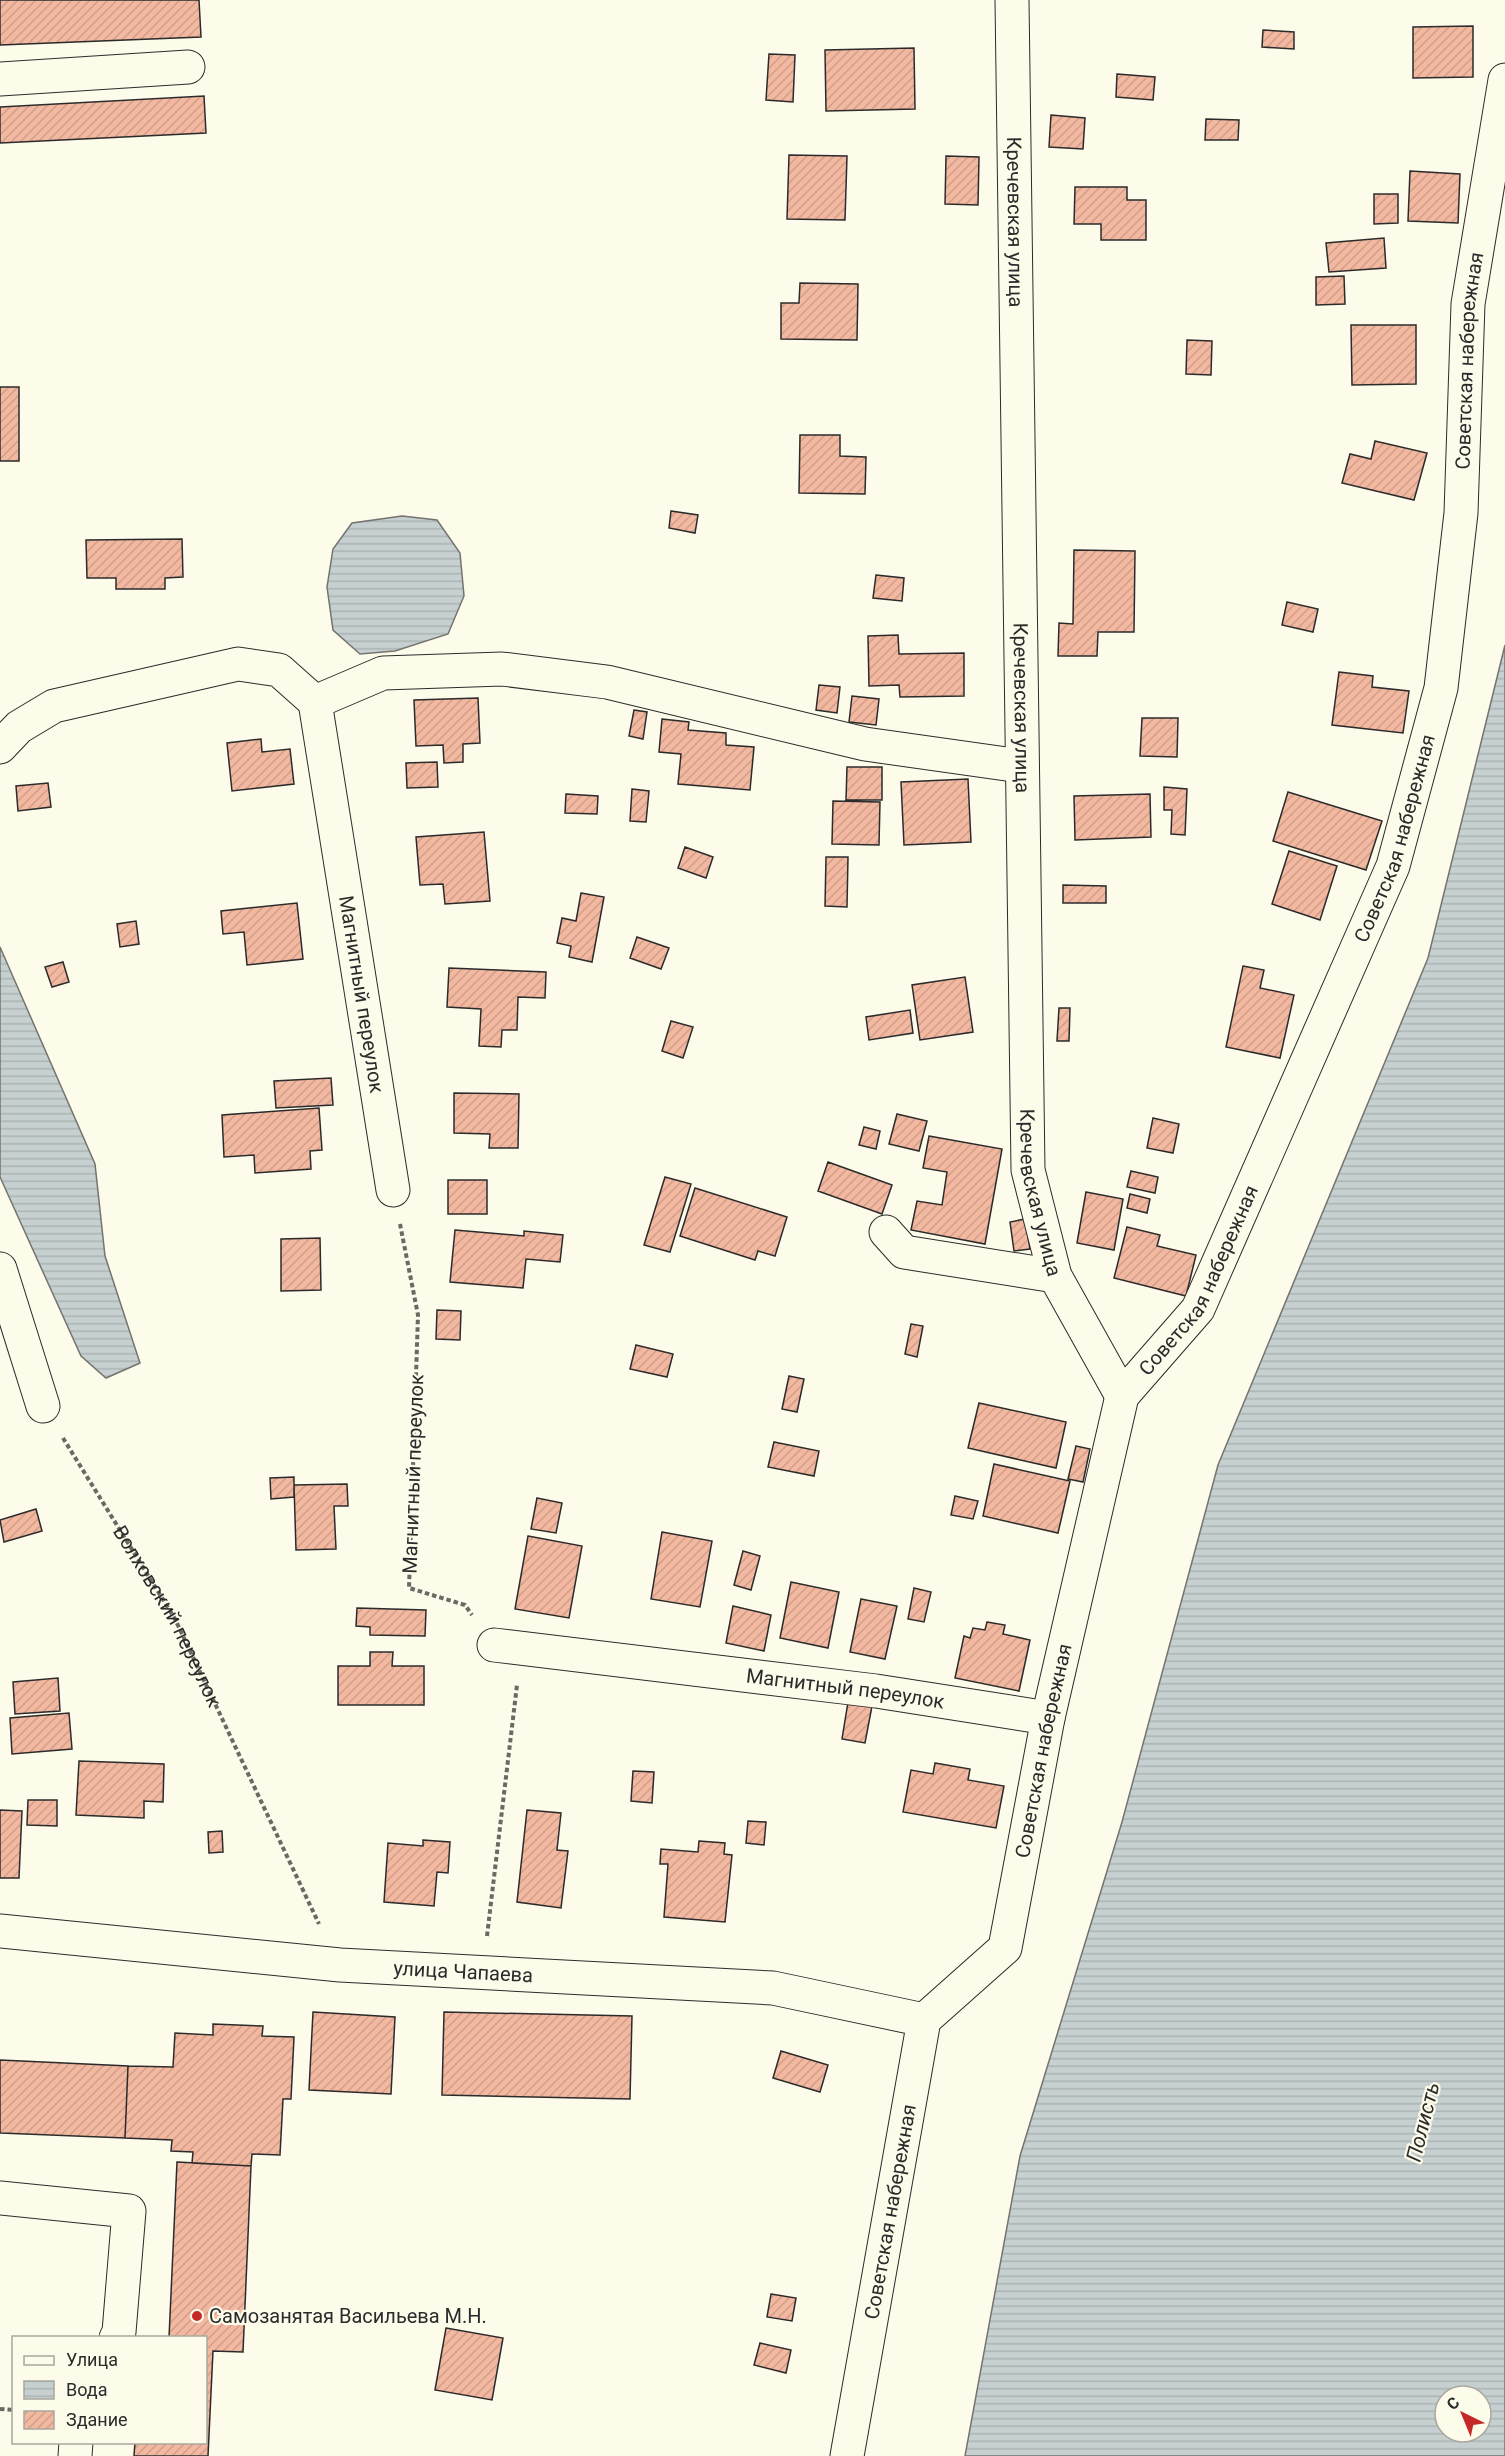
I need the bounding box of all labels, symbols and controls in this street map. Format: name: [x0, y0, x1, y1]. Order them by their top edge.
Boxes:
street label: Кречевская улица: [1002, 137, 1028, 307]
street label: Советская набережная: [1450, 250, 1488, 470]
street label: Кречевская улица: [1009, 623, 1035, 793]
street label: Советская набережная: [1349, 732, 1440, 946]
street label: Магнитный переулок: [334, 894, 389, 1095]
street label: Кречевская улица: [1015, 1108, 1067, 1279]
street label: Советская набережная: [1134, 1182, 1263, 1380]
street label: Магнитный переулок: [398, 1374, 428, 1574]
street label: Волховский переулок: [108, 1521, 227, 1711]
street label: Советская набережная: [1010, 1641, 1077, 1860]
street label: Магнитный переулок: [745, 1663, 946, 1714]
street label: улица Чапаева: [393, 1956, 534, 1987]
water label: Полисть: [1402, 2080, 1444, 2164]
street label: Советская набережная: [859, 2102, 921, 2321]
place label: Самозанятая Васильева М.Н.: [209, 2304, 487, 2328]
marker: Самозанятая Васильева М.Н.: [190, 2309, 204, 2323]
legend: [12, 2336, 207, 2444]
text: Улица: [66, 2349, 118, 2370]
text: Вода: [66, 2379, 108, 2400]
north arrow: [1433, 2384, 1493, 2444]
text: С: [1443, 2393, 1463, 2414]
text: Здание: [66, 2409, 128, 2430]

